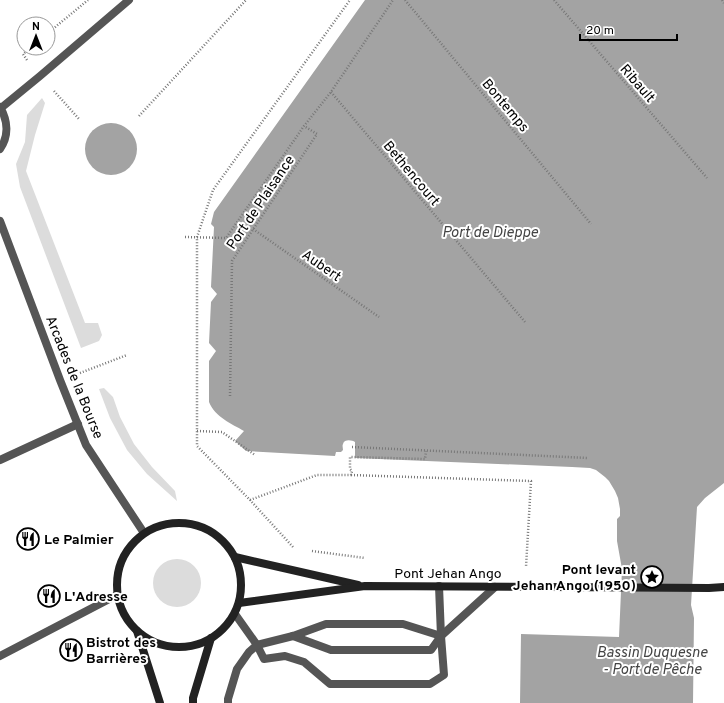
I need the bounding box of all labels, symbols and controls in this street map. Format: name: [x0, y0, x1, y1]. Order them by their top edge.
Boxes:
north arrow: [16, 16, 56, 56]
scale bar: [580, 16, 677, 42]
text: N: [32, 20, 40, 34]
text: 20 m: [586, 23, 614, 39]
street label: Ribault: [616, 61, 658, 107]
street label: Bontemps: [478, 76, 532, 136]
street label: Bethencourt: [379, 138, 443, 210]
street label: Port de Plaisance: [224, 153, 299, 253]
water label: Port de Dieppe: [442, 224, 538, 243]
street label: Aubert: [298, 247, 344, 286]
street label: Arcades de la Bourse: [41, 313, 106, 442]
restaurant icon: Le Palmier: [15, 526, 41, 552]
place label: Le Palmier: [44, 532, 114, 549]
place label: Pont levant Jehan Ango (1950): [513, 562, 636, 595]
place icon: Pont levant Jehan Ango (1950): [639, 564, 665, 590]
street label: Pont Jehan Ango: [394, 566, 502, 583]
restaurant icon: L'Adresse: [36, 583, 62, 609]
place label: L'Adresse: [64, 589, 128, 606]
place label: Bistrot des Barrières: [86, 635, 156, 668]
restaurant icon: Bistrot des Barrières: [58, 637, 84, 663]
water label: Bassin Duquesne - Port de Pêche: [597, 644, 708, 680]

